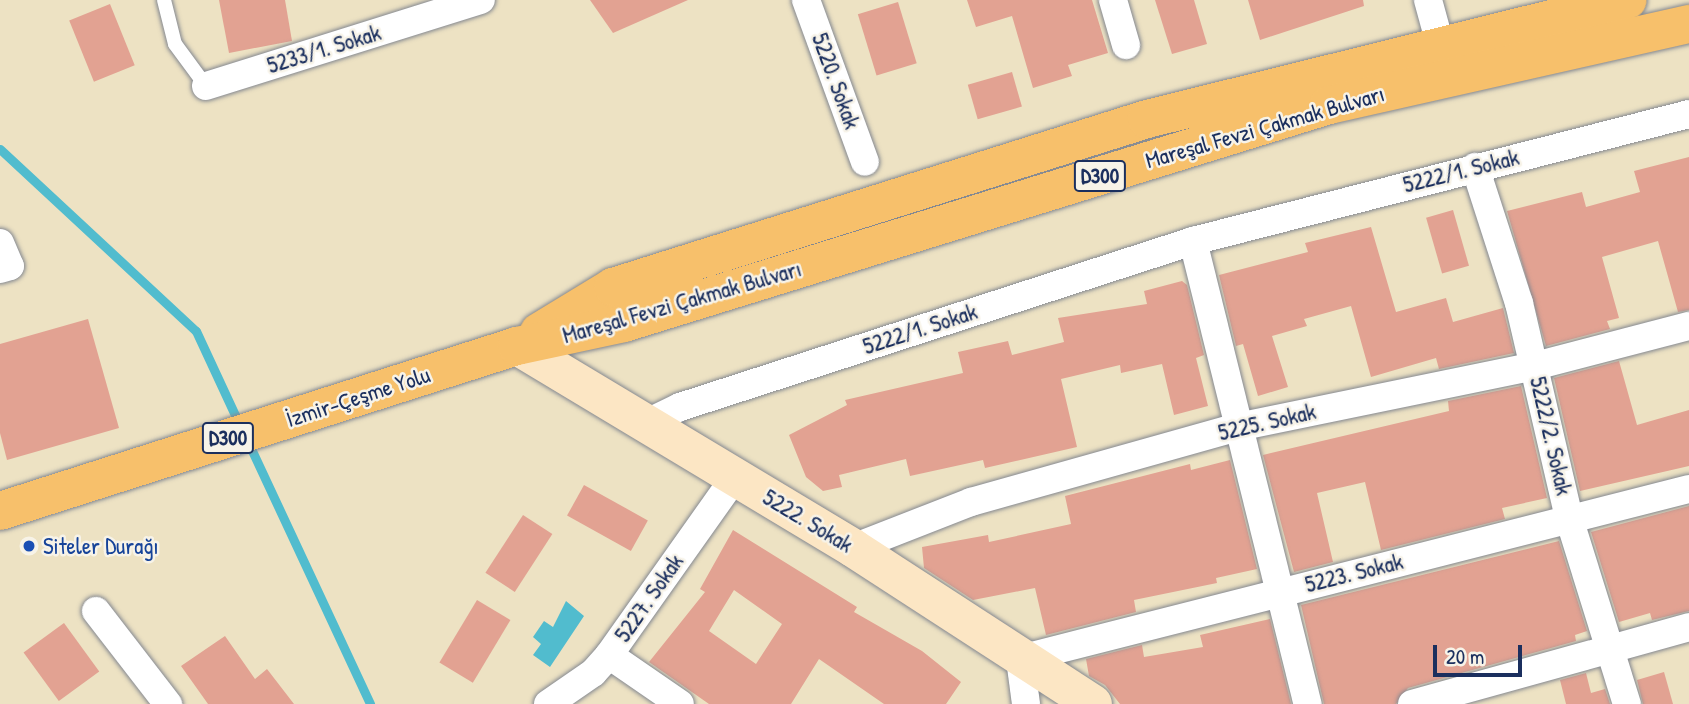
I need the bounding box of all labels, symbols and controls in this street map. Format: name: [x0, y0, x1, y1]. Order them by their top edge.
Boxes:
street label: 5233/1. Sokak: [264, 19, 384, 79]
street label: 5220. Sokak: [806, 29, 866, 133]
street label: Mareşal Fevzi Çakmak Bulvarı: [1142, 80, 1388, 174]
street label: 5222/1. Sokak: [1400, 143, 1522, 199]
road number: D300: [1074, 158, 1126, 194]
street label: Mareşal Fevzi Çakmak Bulvarı: [559, 255, 805, 349]
street label: 5222/1. Sokak: [860, 298, 980, 360]
street label: İzmir-Çeşme Yolu: [283, 361, 433, 433]
street label: 5222/2. Sokak: [1524, 374, 1578, 498]
street label: 5225. Sokak: [1216, 397, 1318, 447]
road number: D300: [202, 420, 254, 456]
street label: 5222. Sokak: [758, 483, 858, 559]
place label: Siteler Durağı: [43, 532, 159, 560]
marker: Siteler Durağı: [21, 538, 37, 554]
street label: 5223. Sokak: [1302, 548, 1406, 598]
street label: 5227. Sokak: [609, 549, 689, 647]
scale bar: [1437, 630, 1526, 674]
text: 20 m: [1446, 642, 1484, 671]

